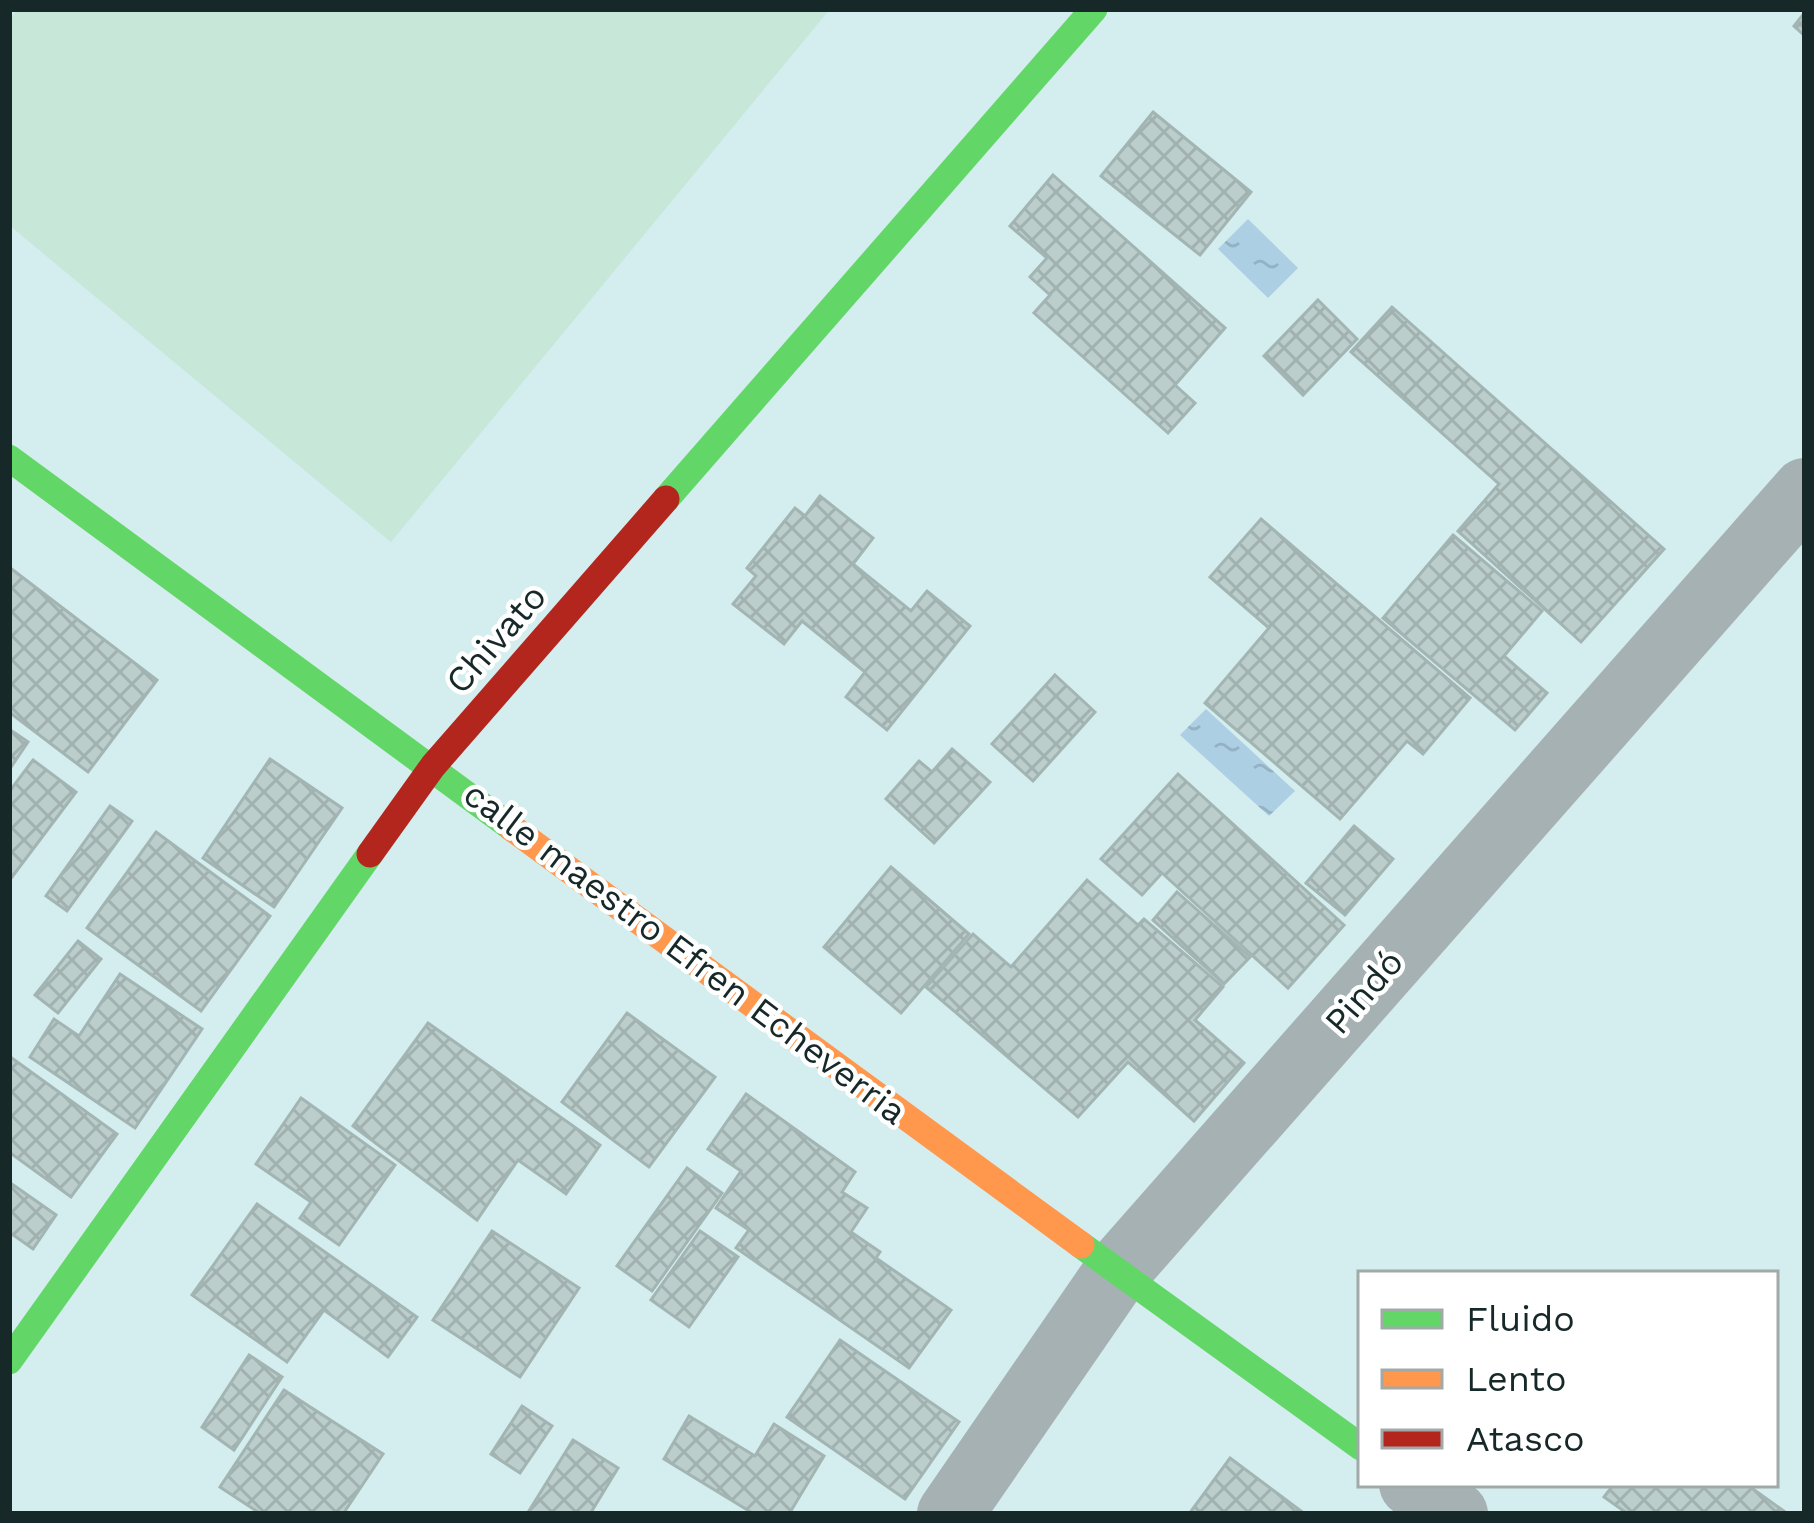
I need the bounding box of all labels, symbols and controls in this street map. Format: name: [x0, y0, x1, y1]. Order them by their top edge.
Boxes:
street label: Chivato: [437, 576, 555, 702]
street label: calle maestro Efren Echeverria: [456, 773, 914, 1133]
street label: Pindó: [1316, 941, 1412, 1043]
legend: [1358, 1271, 1778, 1487]
text: Fluido: [1466, 1298, 1575, 1340]
text: Lento: [1466, 1358, 1566, 1400]
text: Atasco: [1466, 1418, 1585, 1460]

